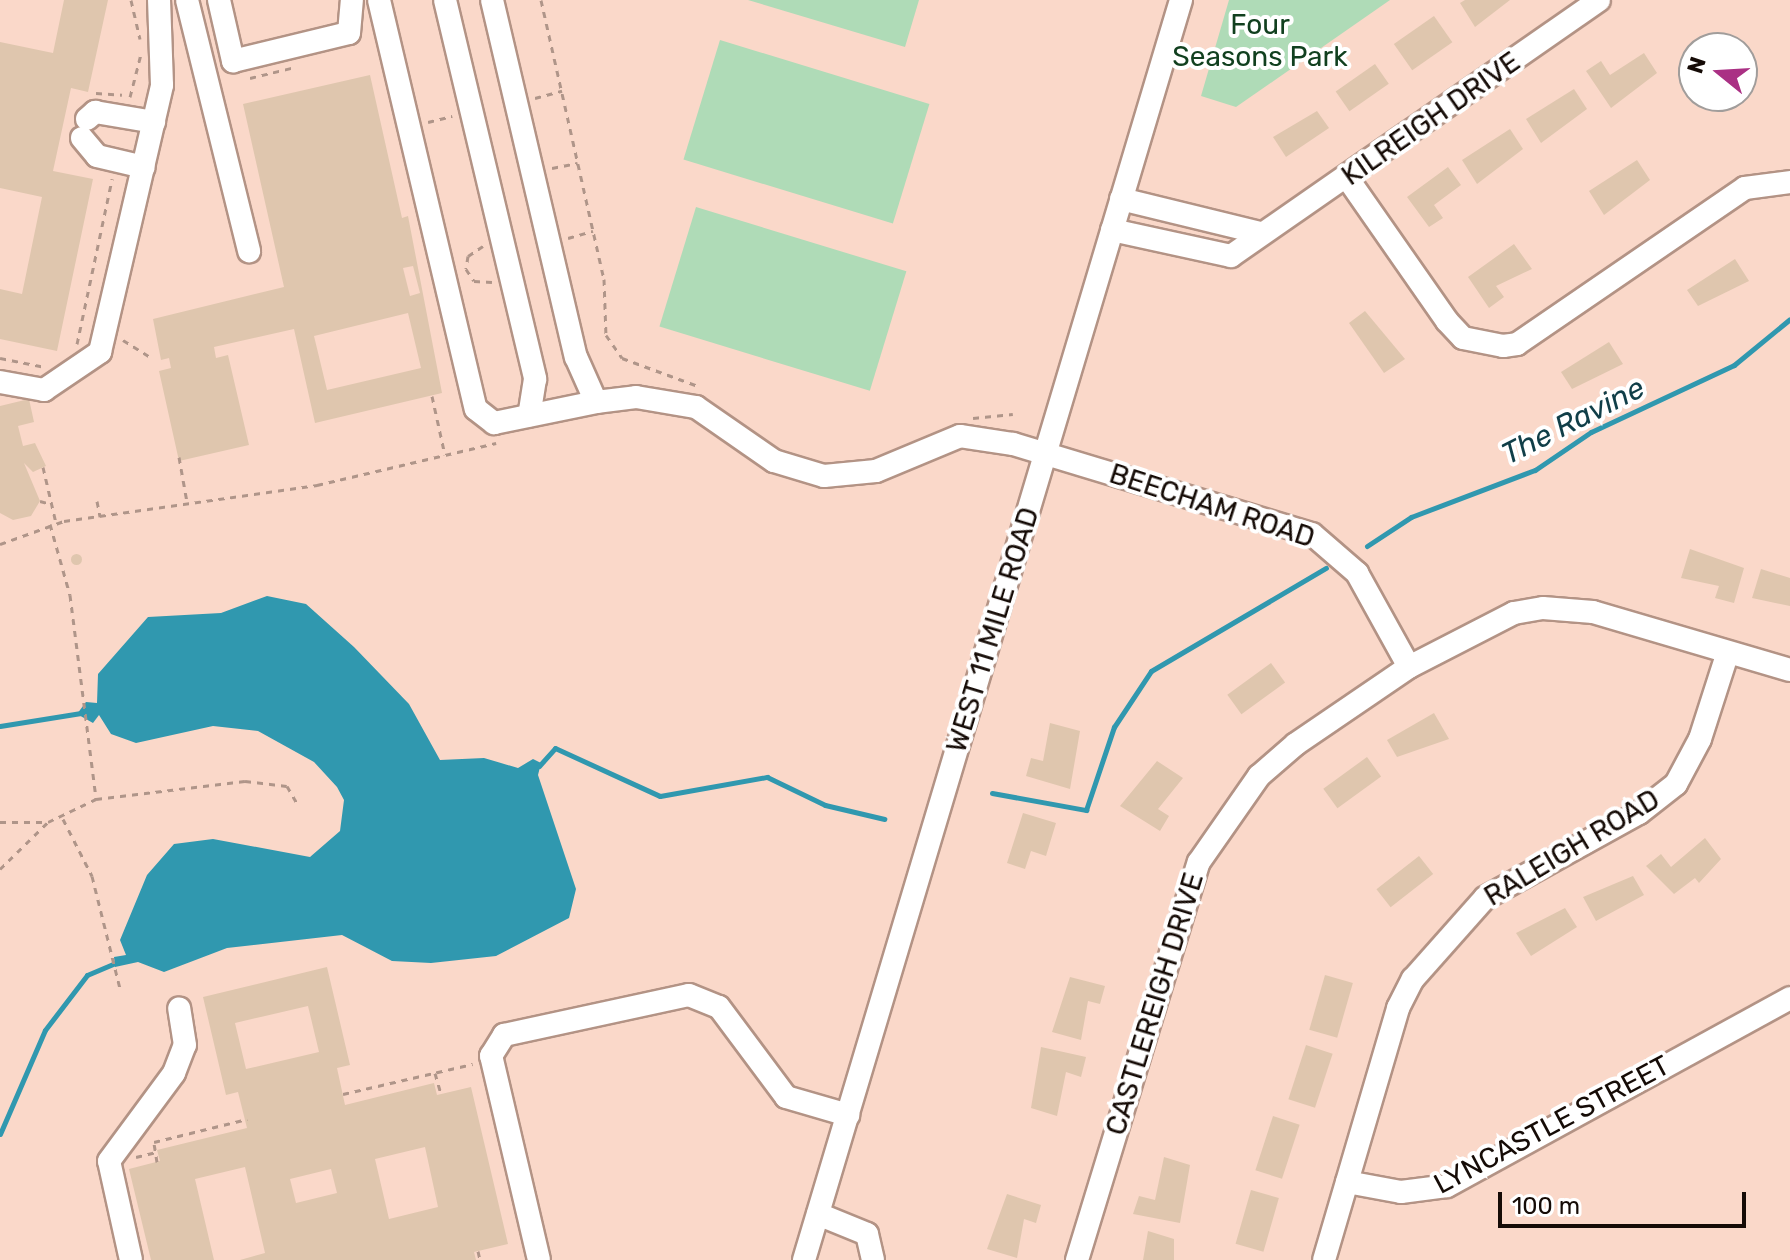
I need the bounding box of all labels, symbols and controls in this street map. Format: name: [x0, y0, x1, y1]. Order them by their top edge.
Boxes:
park label: Four Seasons Park: [1172, 8, 1348, 74]
north arrow: [1678, 32, 1758, 112]
street label: KILREIGH DRIVE: [1335, 45, 1527, 193]
text: N: [1681, 53, 1712, 77]
water label: The Ravine: [1496, 370, 1650, 472]
street label: BEECHAM ROAD: [1105, 457, 1319, 555]
street label: WEST 11 MILE ROAD: [940, 503, 1046, 757]
street label: RALEIGH ROAD: [1478, 783, 1666, 913]
street label: CASTLEREIGH DRIVE: [1099, 869, 1211, 1139]
street label: LYNCASTLE STREET: [1428, 1049, 1676, 1201]
scale bar: [1502, 1176, 1750, 1226]
text: 100 m: [1512, 1192, 1580, 1220]

